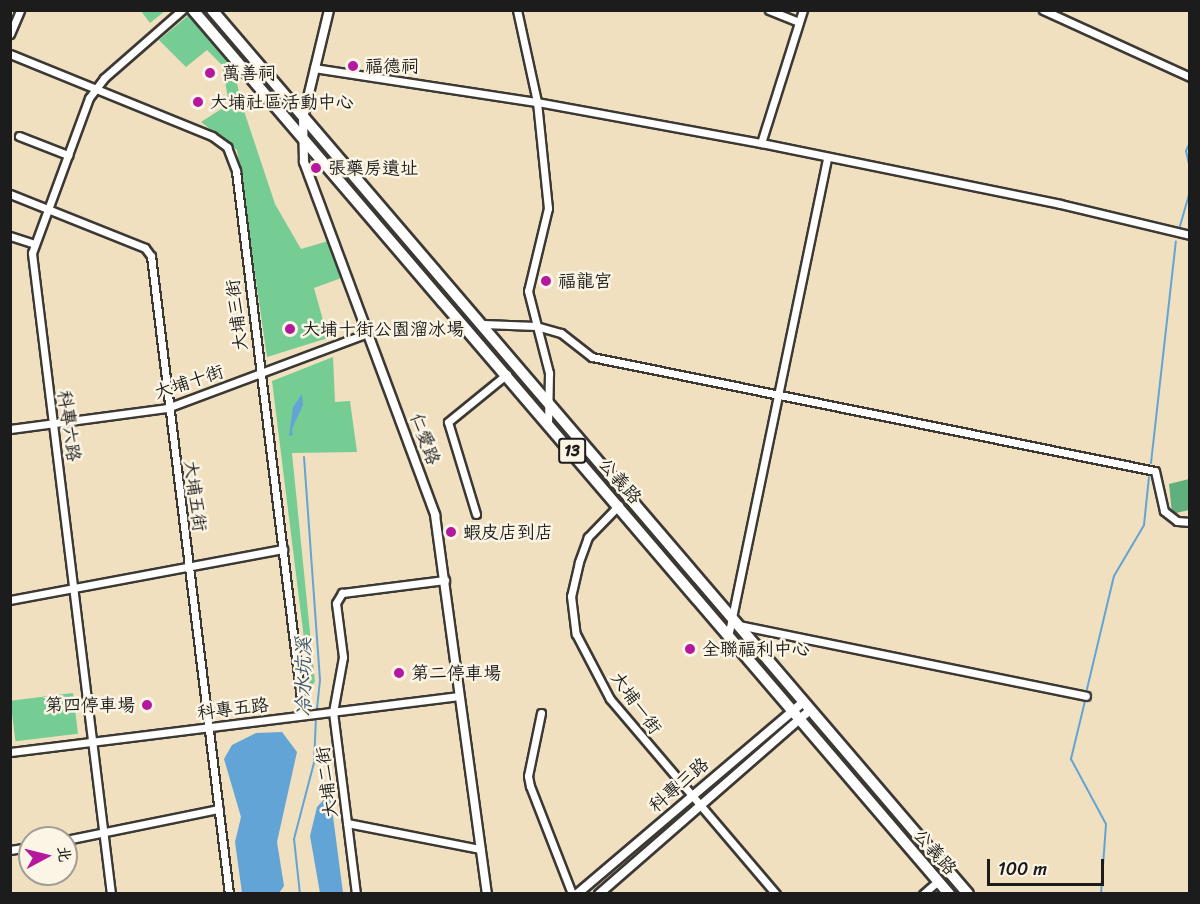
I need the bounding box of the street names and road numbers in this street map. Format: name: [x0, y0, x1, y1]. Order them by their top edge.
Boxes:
street label: 大埔三街: [222, 278, 252, 352]
street label: 大埔十街: [151, 361, 227, 403]
street label: 科專六路: [53, 389, 85, 463]
street label: 仁愛路: [406, 410, 444, 468]
road number: 13: [557, 438, 587, 464]
street label: 公義路: [594, 454, 646, 508]
street label: 大埔五街: [179, 459, 211, 533]
street label: 大埔一街: [606, 668, 666, 738]
street label: 科專五路: [196, 694, 270, 724]
street label: 大埔二街: [312, 745, 342, 819]
street label: 科專三路: [645, 753, 713, 817]
street label: 公義路: [909, 825, 961, 879]

